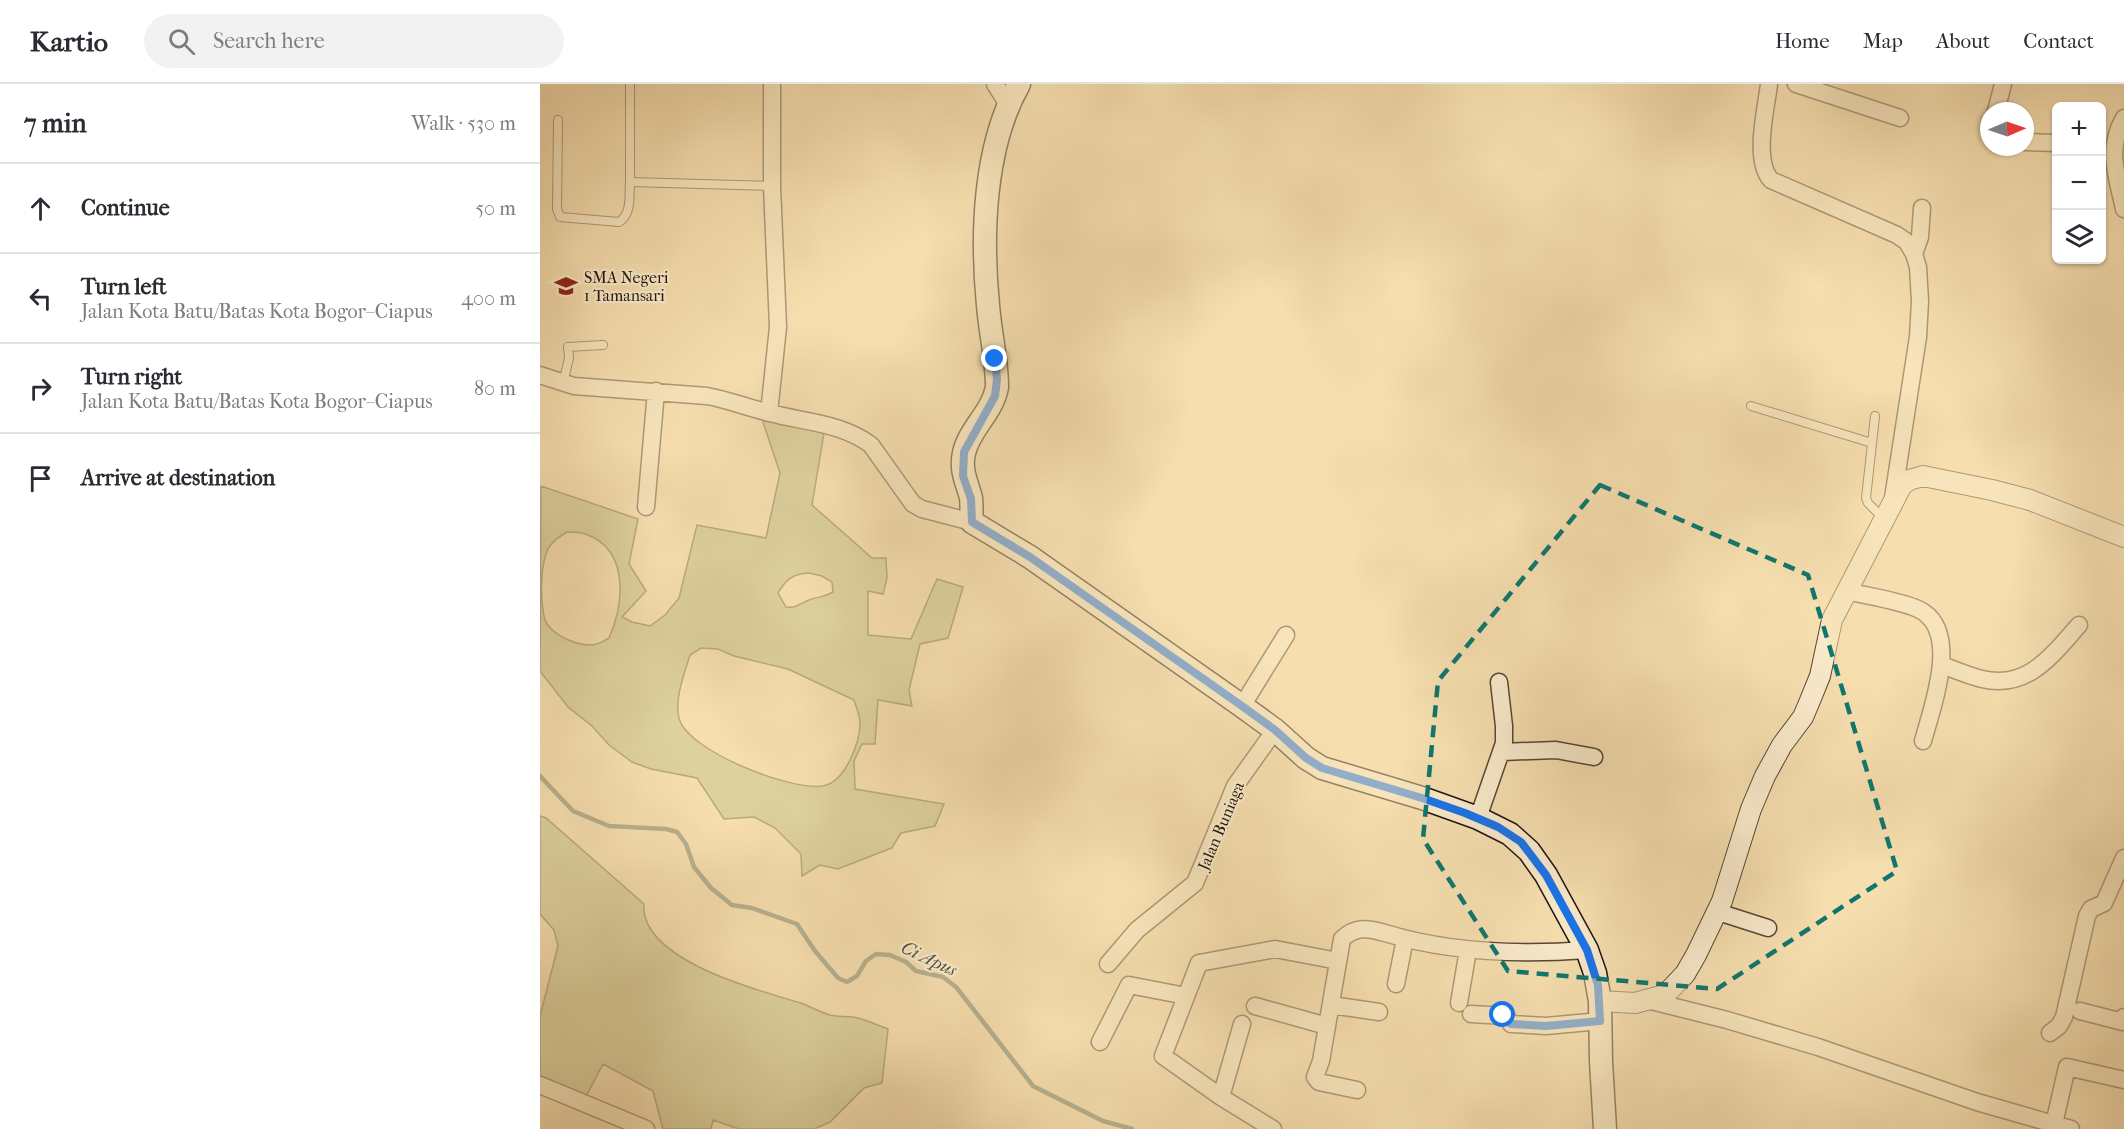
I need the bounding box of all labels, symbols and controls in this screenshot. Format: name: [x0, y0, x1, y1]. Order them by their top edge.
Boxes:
search box: [144, 14, 564, 68]
text: Kartio: [30, 25, 108, 58]
icon: search: [165, 25, 198, 58]
text: Search here: [213, 28, 325, 54]
text: Home: [1775, 29, 1830, 53]
text: Map: [1863, 29, 1903, 53]
text: About: [1936, 29, 1990, 53]
text: Contact: [2023, 29, 2094, 53]
north arrow: [1980, 102, 2034, 156]
map controls: [2052, 102, 2106, 264]
button: +: [2052, 102, 2106, 156]
text: 7 min: [24, 108, 87, 139]
text: Walk · 530 m: [411, 112, 516, 135]
button: −: [2052, 156, 2106, 210]
icon: ahead: [24, 192, 57, 225]
text: Continue: [81, 195, 170, 221]
text: 50 m: [475, 197, 516, 220]
button: layers: [2052, 210, 2106, 264]
place label: SMA Negeri 1 Tamansari: [584, 268, 669, 305]
school or university icon: SMA Negeri 1 Tamansari: [553, 273, 579, 299]
text: Turn left: [81, 274, 167, 300]
icon: left: [24, 282, 57, 315]
text: 400 m: [461, 287, 516, 310]
text: Jalan Kota Batu/Batas Kota Bogor–Ciapus: [81, 300, 433, 323]
route end: [981, 345, 1007, 371]
text: Turn right: [81, 364, 182, 390]
icon: right: [24, 372, 57, 405]
text: 80 m: [474, 377, 516, 400]
text: Jalan Kota Batu/Batas Kota Bogor–Ciapus: [81, 390, 433, 413]
icon: arrive: [24, 462, 57, 495]
text: Arrive at destination: [81, 465, 275, 491]
street label: Jalan Buniaga: [1193, 778, 1248, 875]
water label: Ci Apus: [898, 937, 960, 981]
route start: [1489, 1001, 1515, 1027]

